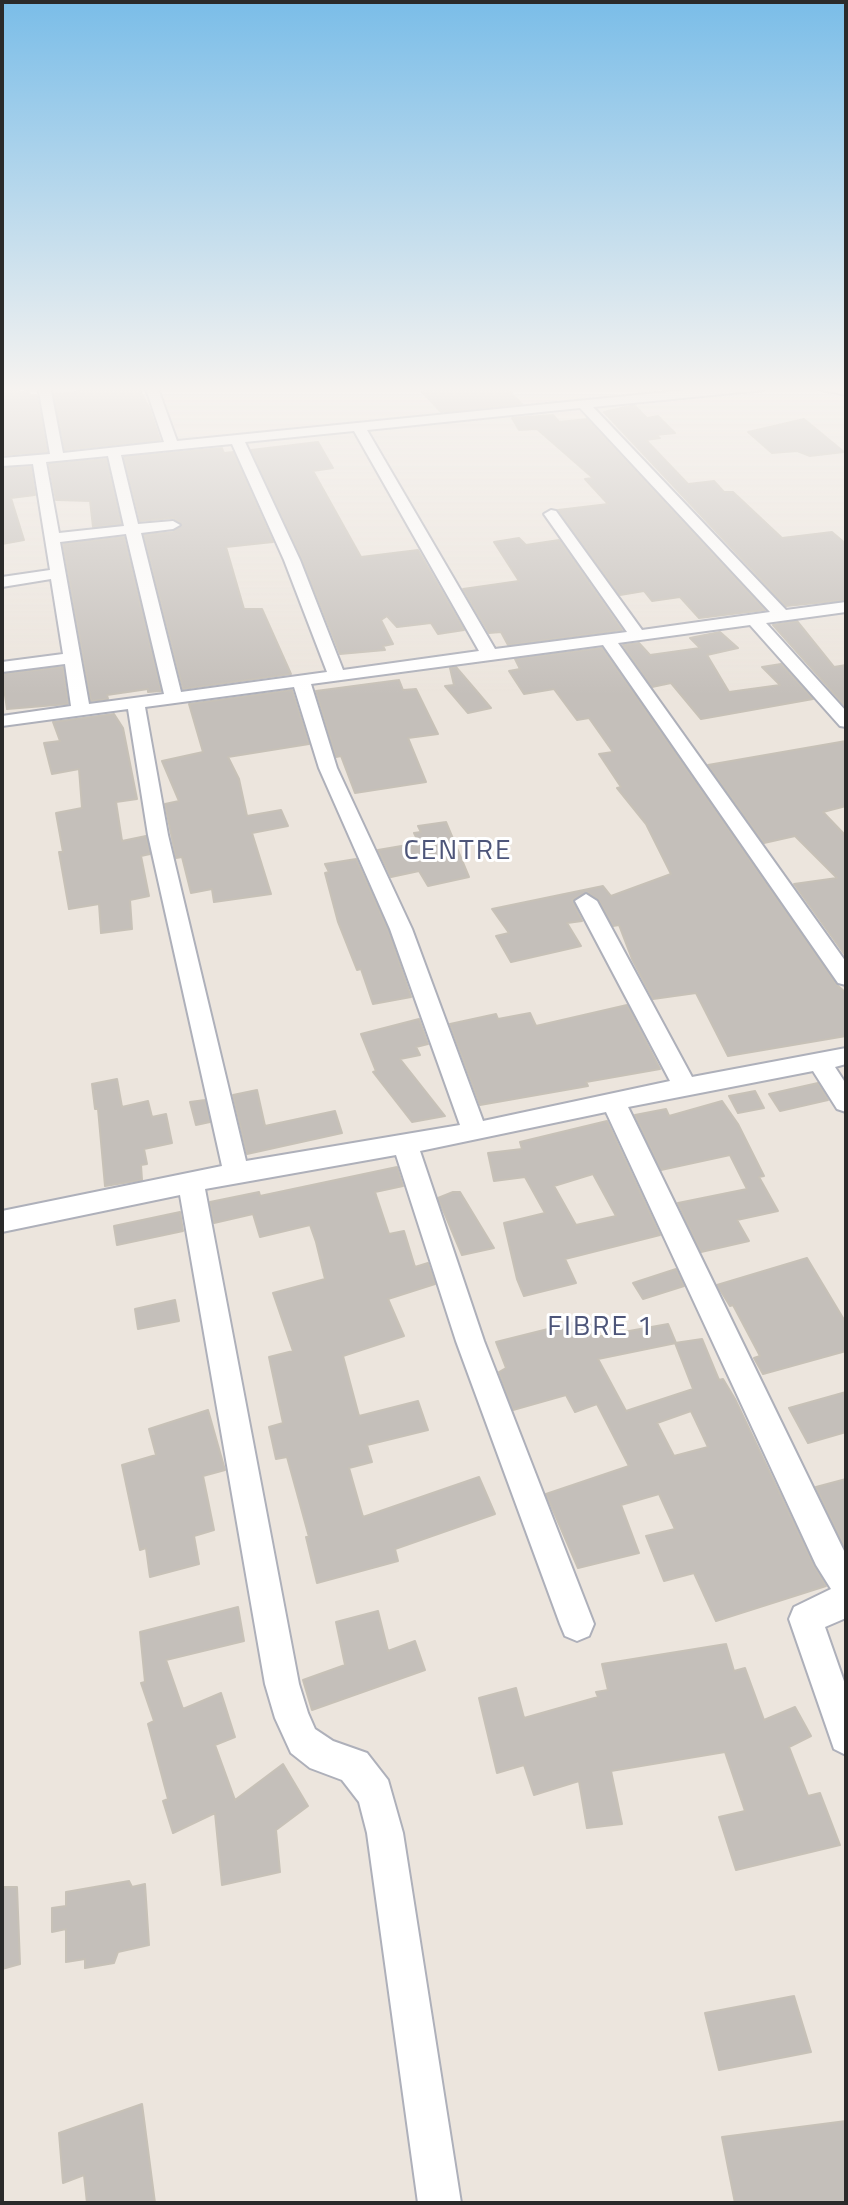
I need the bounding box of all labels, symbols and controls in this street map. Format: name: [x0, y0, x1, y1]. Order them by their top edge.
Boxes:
district label: CENTRE: [404, 835, 512, 869]
district label: FIBRE 1: [548, 1311, 654, 1345]

